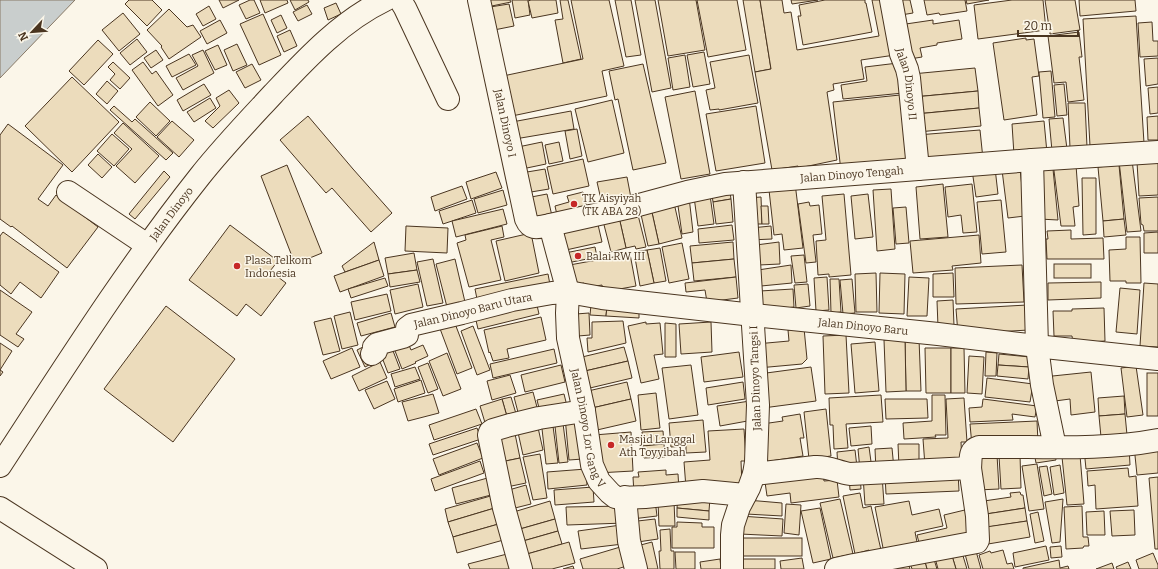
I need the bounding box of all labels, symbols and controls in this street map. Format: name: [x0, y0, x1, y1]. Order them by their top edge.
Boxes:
north arrow: [12, 12, 52, 52]
scale bar: [1018, 12, 1078, 38]
text: 20 m: [1024, 19, 1053, 33]
text: N: [16, 29, 31, 43]
street label: Jalan Dinoyo II: [893, 46, 919, 121]
street label: Jalan Dinoyo I: [491, 87, 519, 159]
street label: Jalan Dinoyo Tengah: [799, 164, 904, 185]
street label: Jalan Dinoyo: [147, 185, 196, 244]
place label: TK Aisyiyah (TK ABA 28): [582, 192, 642, 218]
marker: TK Aisyiyah (TK ABA 28): [569, 199, 579, 209]
place label: Balai RW III: [586, 250, 645, 263]
marker: Balai RW III: [573, 251, 583, 261]
place label: Plasa Telkom Indonesia: [245, 254, 312, 280]
marker: Plasa Telkom Indonesia: [232, 261, 242, 271]
street label: Jalan Dinoyo Baru Utara: [412, 291, 533, 331]
street label: Jalan Dinoyo Baru: [816, 316, 909, 338]
street label: Jalan Dinoyo Tangsi I: [747, 325, 764, 432]
street label: Jalan Dinoyo Lor Gang V: [568, 366, 608, 491]
place label: Masjid Langgal Ath Toyyibah: [619, 433, 695, 459]
marker: Masjid Langgal Ath Toyyibah: [606, 440, 616, 450]

